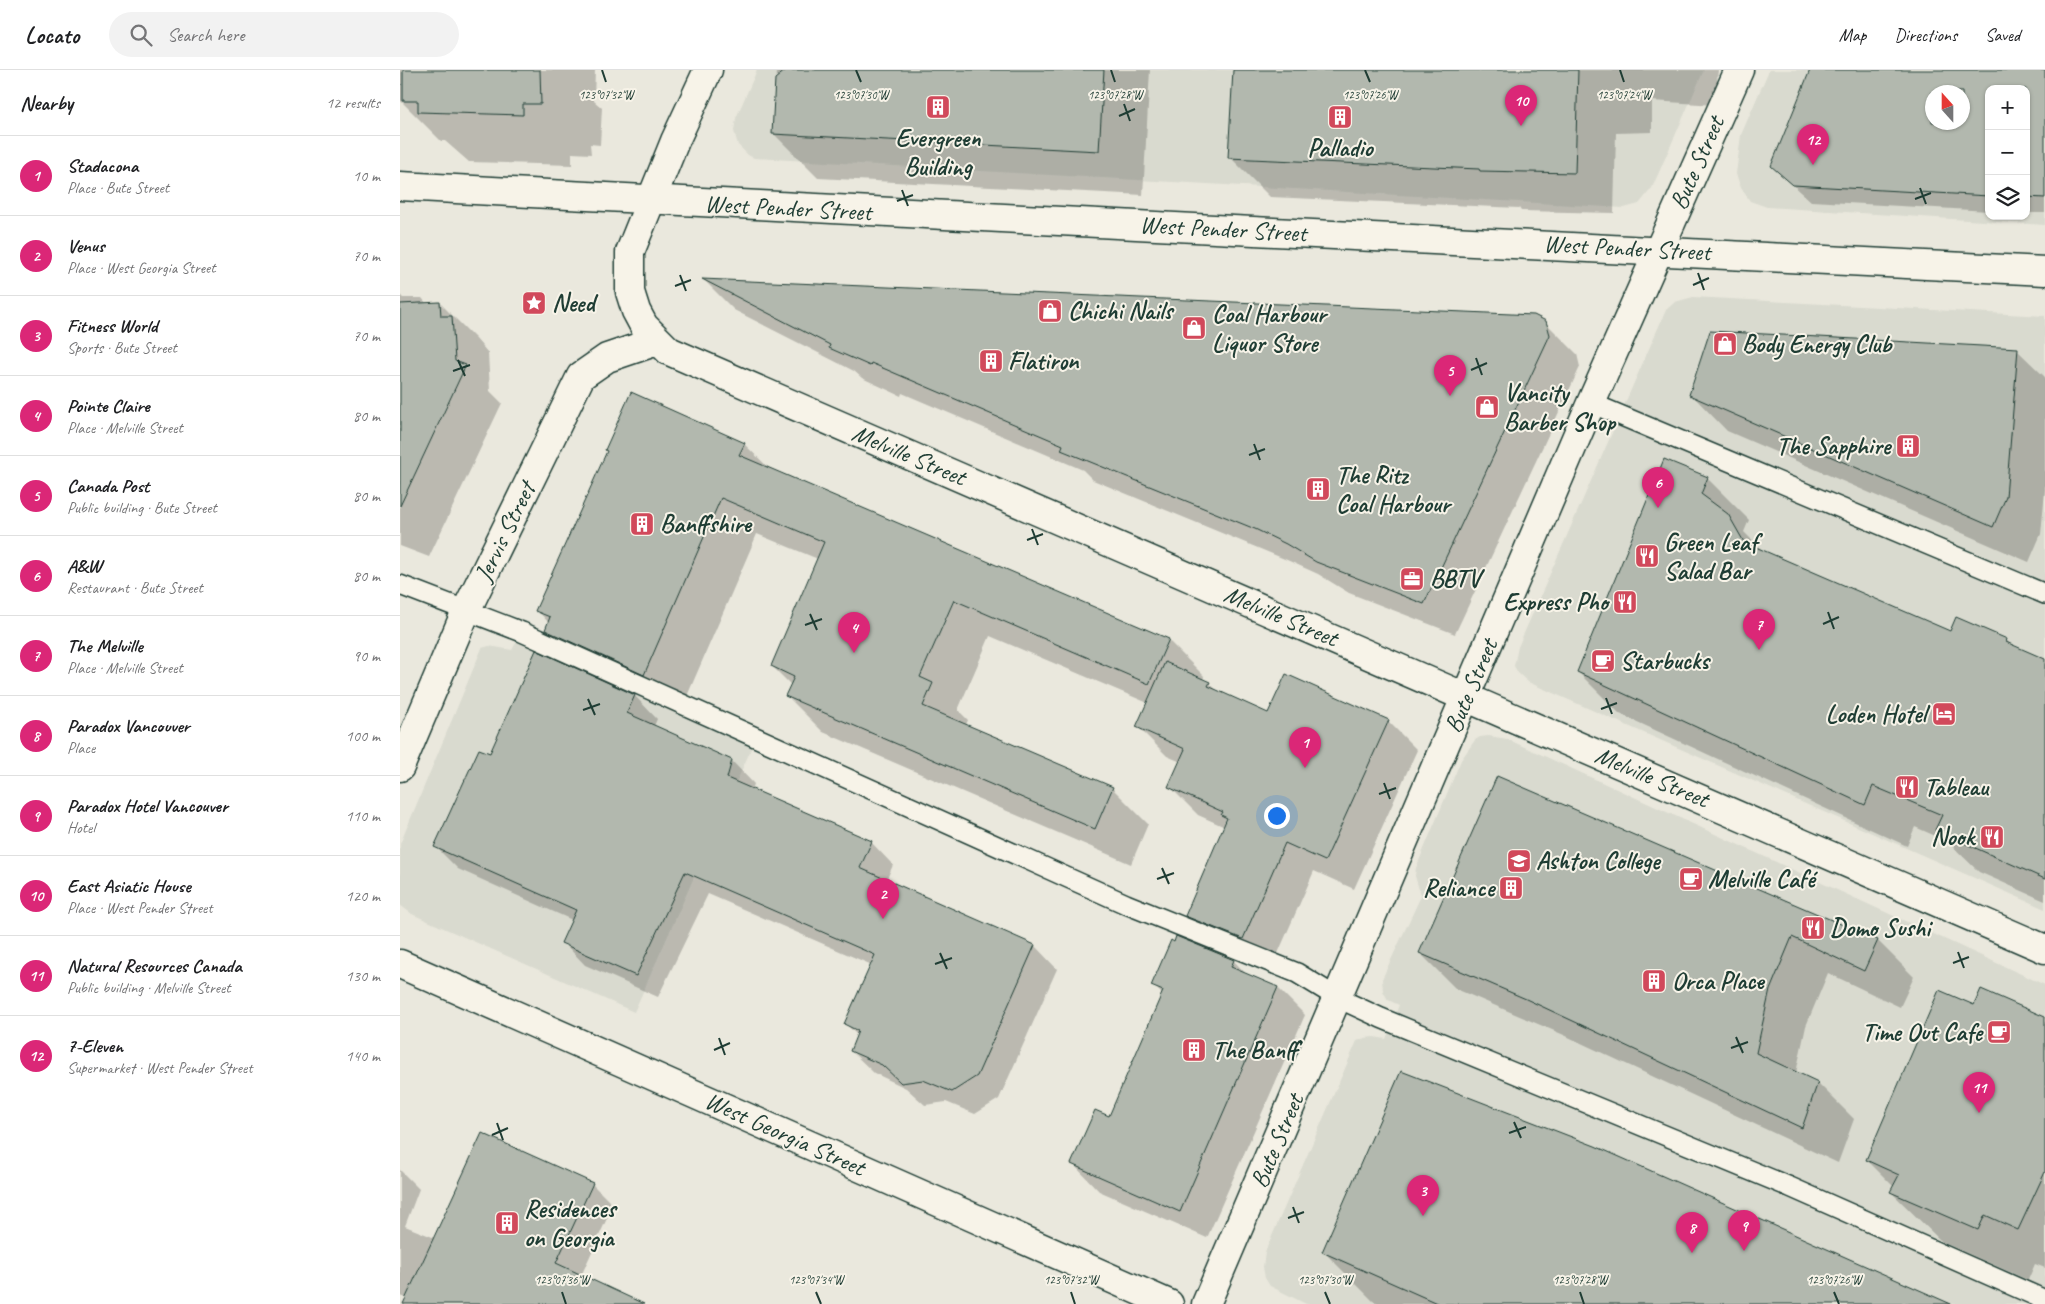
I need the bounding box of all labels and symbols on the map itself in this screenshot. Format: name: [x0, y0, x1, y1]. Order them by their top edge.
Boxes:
pin: 10: [1505, 85, 1537, 126]
north arrow: [1925, 85, 1970, 130]
text: 123°07'32"W: [579, 87, 635, 103]
text: 123°07'30"W: [834, 87, 890, 103]
text: 123°07'28"W: [1088, 87, 1144, 103]
text: 123°07'26"W: [1343, 87, 1399, 103]
text: 123°07'24"W: [1597, 87, 1653, 103]
building icon: Evergreen Building: [925, 94, 951, 120]
building icon: Palladio: [1327, 104, 1353, 130]
street label: Bute Street: [1662, 109, 1733, 215]
place label: Evergreen Building: [895, 122, 981, 183]
pin: 12: [1797, 124, 1829, 165]
place label: Palladio: [1307, 132, 1374, 164]
street label: West Pender Street: [704, 188, 875, 228]
street label: West Pender Street: [1139, 209, 1310, 249]
street label: West Pender Street: [1543, 228, 1714, 268]
place label: Need: [552, 287, 598, 319]
place icon: Need: [521, 290, 547, 316]
place label: Chichi Nails: [1068, 295, 1174, 327]
shop icon: Chichi Nails: [1037, 298, 1063, 324]
place label: Coal Harbour Liquor Store: [1212, 298, 1329, 359]
shop icon: Coal Harbour Liquor Store: [1181, 315, 1207, 341]
place label: Body Energy Club: [1742, 328, 1893, 360]
shop icon: Body Energy Club: [1712, 331, 1738, 357]
place label: Flatiron: [1008, 345, 1080, 377]
building icon: Flatiron: [978, 348, 1004, 374]
pin: 5: [1434, 355, 1466, 396]
place label: Vancity Barber Shop: [1504, 377, 1617, 438]
shop icon: Vancity Barber Shop: [1474, 394, 1500, 420]
street label: Melville Street: [847, 417, 973, 494]
place label: The Sapphire: [1776, 430, 1893, 462]
building icon: The Sapphire: [1895, 433, 1921, 459]
place label: The Ritz Coal Harbour: [1336, 459, 1453, 520]
pin: 6: [1642, 467, 1674, 508]
street label: Jervis Street: [467, 474, 544, 588]
building icon: The Ritz Coal Harbour: [1305, 476, 1331, 502]
place label: Banffshire: [660, 508, 752, 540]
building icon: Banffshire: [629, 511, 655, 537]
place label: Green Leaf Salad Bar: [1664, 526, 1764, 587]
restaurant icon: Green Leaf Salad Bar: [1634, 543, 1660, 569]
place label: BBTV: [1430, 563, 1486, 595]
office icon: BBTV: [1399, 566, 1425, 592]
street label: Melville Street: [1219, 578, 1345, 655]
place label: Express Pho: [1503, 586, 1611, 618]
restaurant icon: Express Pho: [1612, 589, 1638, 615]
pin: 7: [1743, 609, 1775, 650]
pin: 4: [838, 612, 870, 653]
street label: Bute Street: [1437, 632, 1506, 738]
place label: Starbucks: [1620, 645, 1711, 677]
cafe icon: Starbucks: [1590, 648, 1616, 674]
place label: Loden Hotel: [1826, 698, 1931, 730]
hotel icon: Loden Hotel: [1931, 701, 1957, 727]
pin: 1: [1289, 727, 1321, 768]
street label: Melville Street: [1590, 739, 1716, 816]
place label: Tableau: [1924, 771, 1990, 803]
restaurant icon: Tableau: [1894, 774, 1920, 800]
your location: [1264, 803, 1290, 829]
place label: Nook: [1931, 821, 1977, 853]
restaurant icon: Nook: [1979, 824, 2005, 850]
place label: Ashton College: [1536, 845, 1662, 877]
school or university icon: Ashton College: [1506, 848, 1532, 874]
place label: Melville Café: [1708, 863, 1818, 895]
cafe icon: Melville Café: [1678, 866, 1704, 892]
place label: Reliance: [1423, 872, 1497, 904]
building icon: Reliance: [1498, 875, 1524, 901]
pin: 2: [867, 878, 899, 919]
place label: Domo Sushi: [1830, 912, 1933, 944]
restaurant icon: Domo Sushi: [1800, 915, 1826, 941]
place label: Orca Place: [1672, 965, 1765, 997]
building icon: Orca Place: [1641, 968, 1667, 994]
place label: Time Out Cafe: [1862, 1016, 1984, 1048]
cafe icon: Time Out Cafe: [1986, 1019, 2012, 1045]
place label: The Banff: [1212, 1034, 1303, 1066]
building icon: The Banff: [1181, 1037, 1207, 1063]
pin: 11: [1963, 1072, 1995, 1113]
street label: West Georgia Street: [700, 1085, 872, 1185]
street label: Bute Street: [1243, 1087, 1312, 1193]
pin: 3: [1407, 1175, 1439, 1216]
place label: Residences on Georgia: [524, 1193, 618, 1254]
building icon: Residences on Georgia: [494, 1210, 520, 1236]
pin: 9: [1728, 1210, 1760, 1251]
pin: 8: [1676, 1212, 1708, 1253]
text: 123°07'36"W: [535, 1272, 591, 1288]
text: 123°07'34"W: [789, 1272, 845, 1288]
text: 123°07'32"W: [1044, 1272, 1100, 1288]
text: 123°07'30"W: [1298, 1272, 1354, 1288]
text: 123°07'28"W: [1553, 1272, 1609, 1288]
text: 123°07'26"W: [1807, 1272, 1863, 1288]

